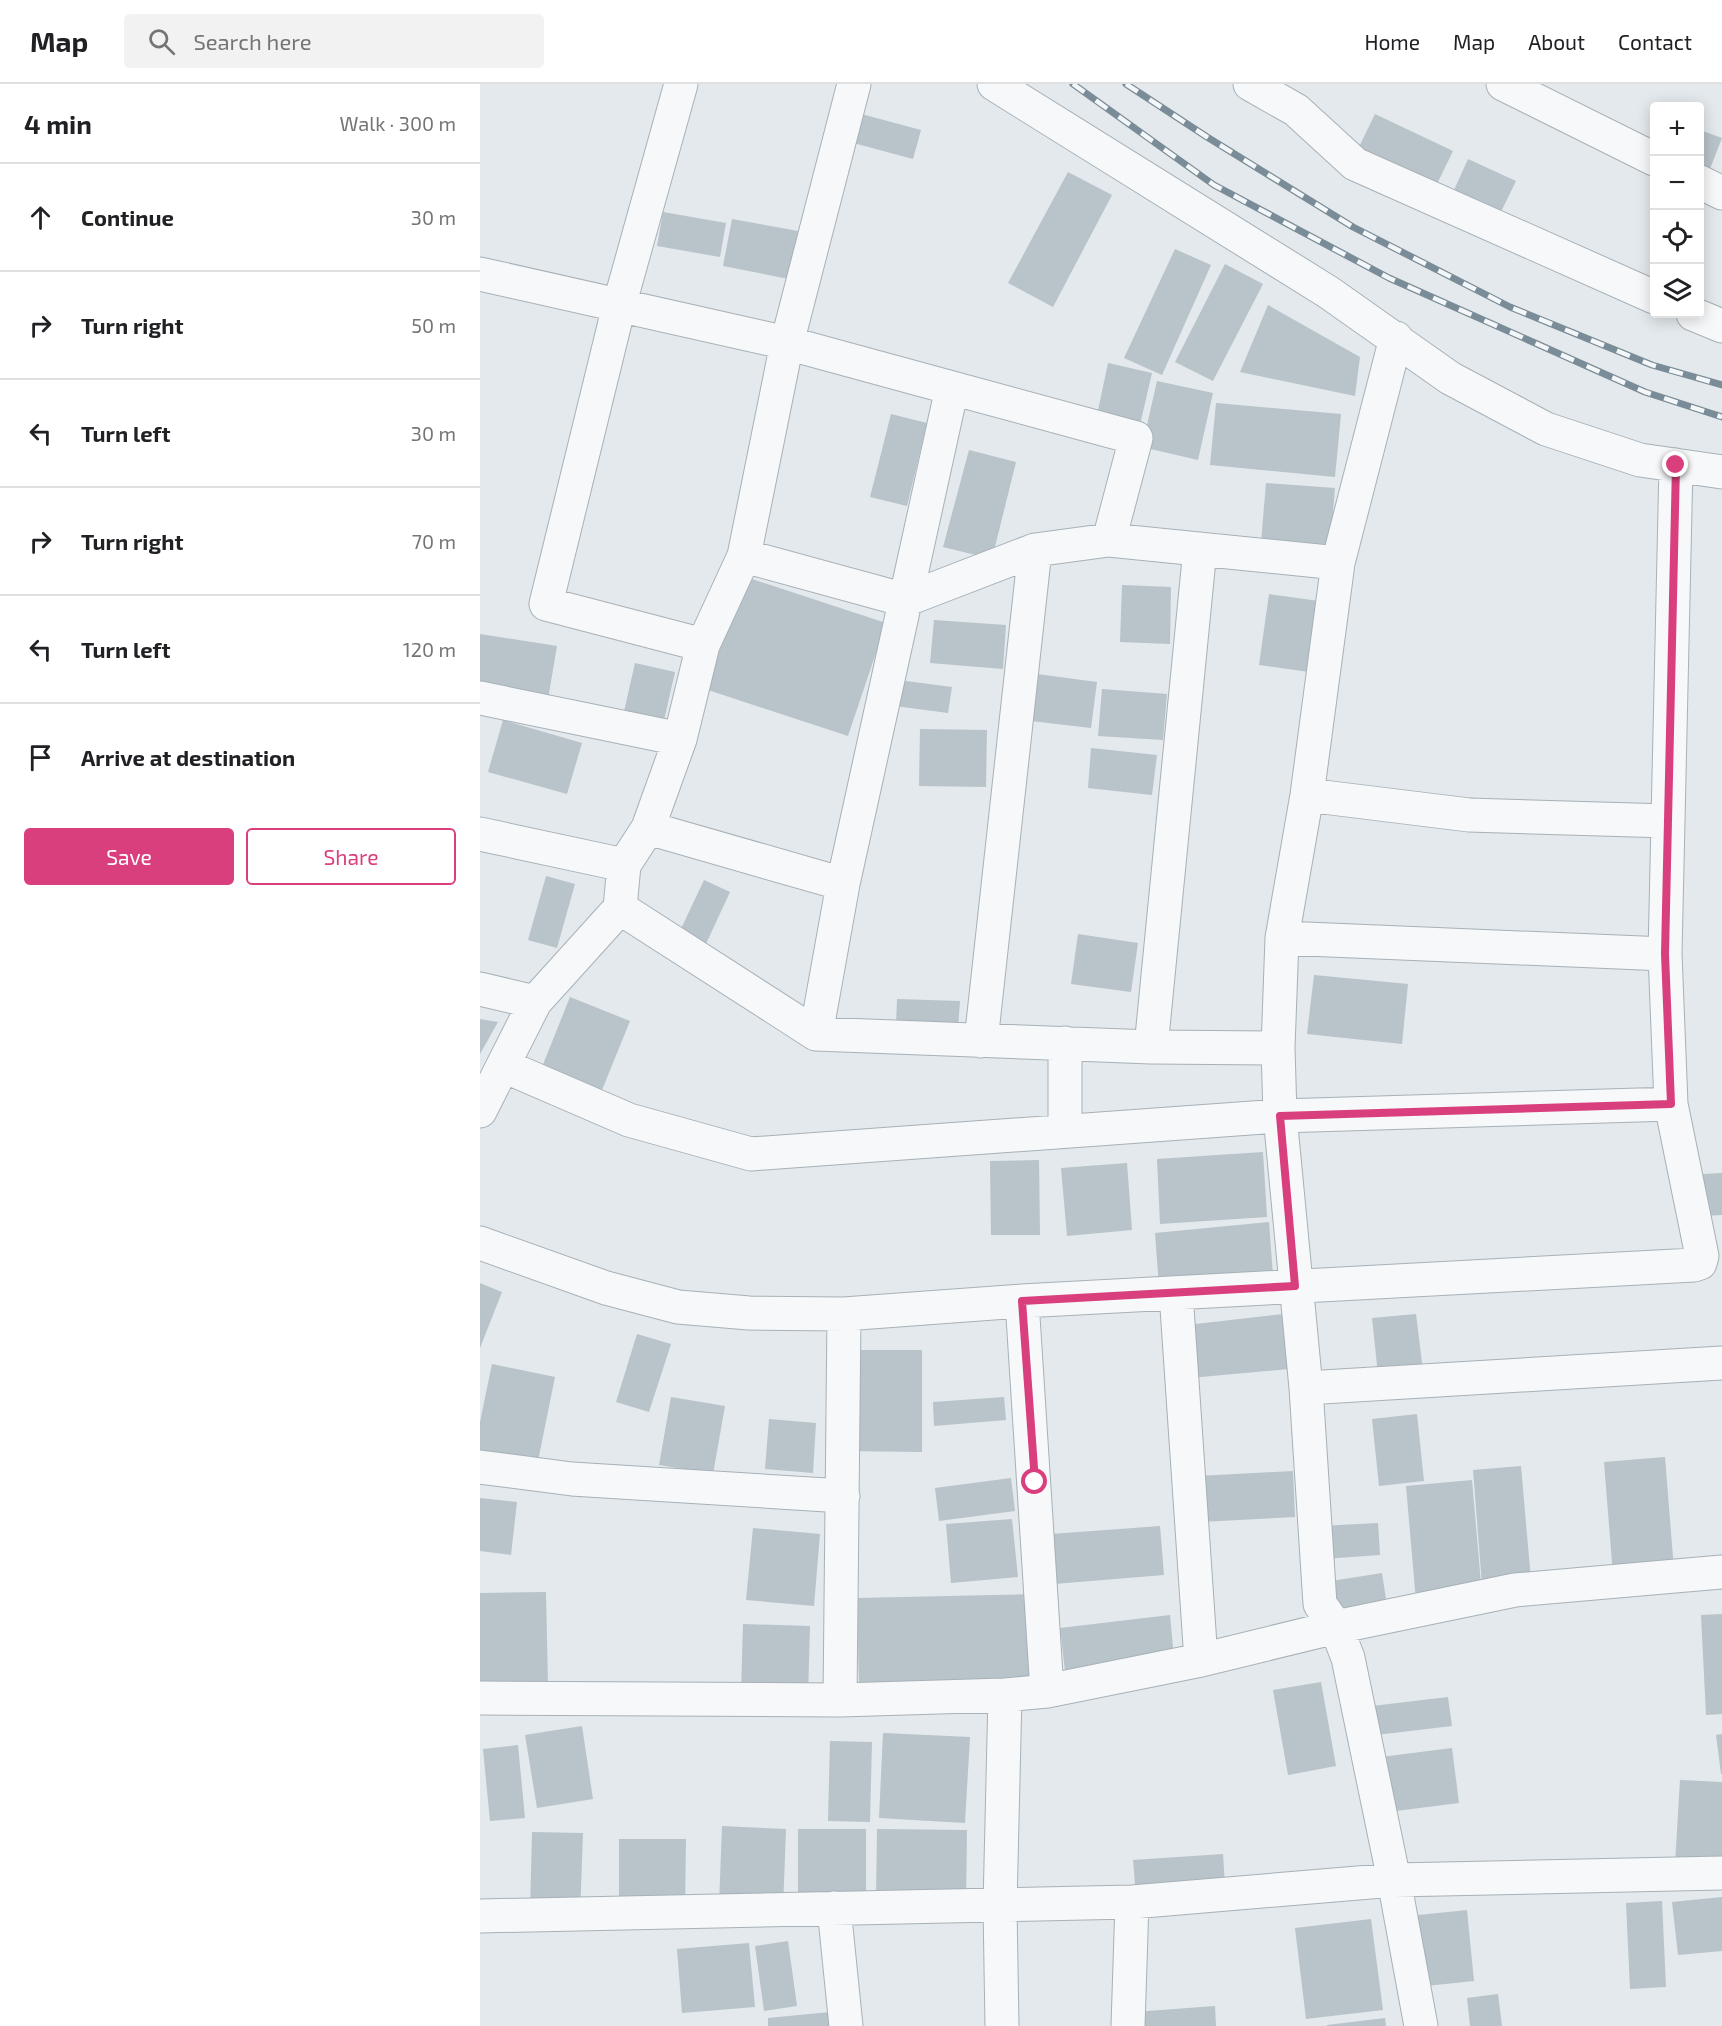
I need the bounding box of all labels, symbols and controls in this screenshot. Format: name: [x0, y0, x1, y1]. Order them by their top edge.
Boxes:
search box: [124, 14, 544, 68]
text: Map: [30, 24, 88, 58]
icon: search: [145, 25, 178, 58]
text: Search here: [193, 28, 312, 54]
text: Home: [1364, 29, 1420, 54]
text: Map: [1453, 29, 1495, 54]
text: About: [1528, 29, 1585, 54]
text: Contact: [1618, 29, 1692, 54]
map controls: [1650, 102, 1704, 318]
button: +: [1650, 102, 1704, 156]
text: 4 min: [24, 108, 92, 139]
text: Walk · 300 m: [340, 111, 456, 135]
button: −: [1650, 156, 1704, 210]
icon: ahead: [24, 201, 57, 234]
text: Continue: [81, 204, 174, 230]
text: 30 m: [411, 205, 456, 229]
button: locate: [1650, 210, 1704, 264]
button: layers: [1650, 264, 1704, 318]
icon: right: [24, 309, 57, 342]
text: Turn right: [81, 312, 183, 338]
text: 50 m: [411, 313, 456, 337]
icon: left: [24, 417, 57, 450]
text: Turn left: [81, 420, 170, 446]
text: 30 m: [411, 421, 456, 445]
route end: [1662, 451, 1688, 477]
icon: right: [24, 525, 57, 558]
text: Turn right: [81, 528, 183, 554]
text: 70 m: [412, 529, 456, 553]
icon: left: [24, 633, 57, 666]
text: Turn left: [81, 636, 170, 662]
text: 120 m: [403, 637, 456, 661]
icon: arrive: [24, 741, 57, 774]
text: Arrive at destination: [81, 744, 295, 770]
button: Save: [24, 828, 234, 885]
button: Share: [246, 828, 456, 885]
route start: [1021, 1468, 1047, 1494]

